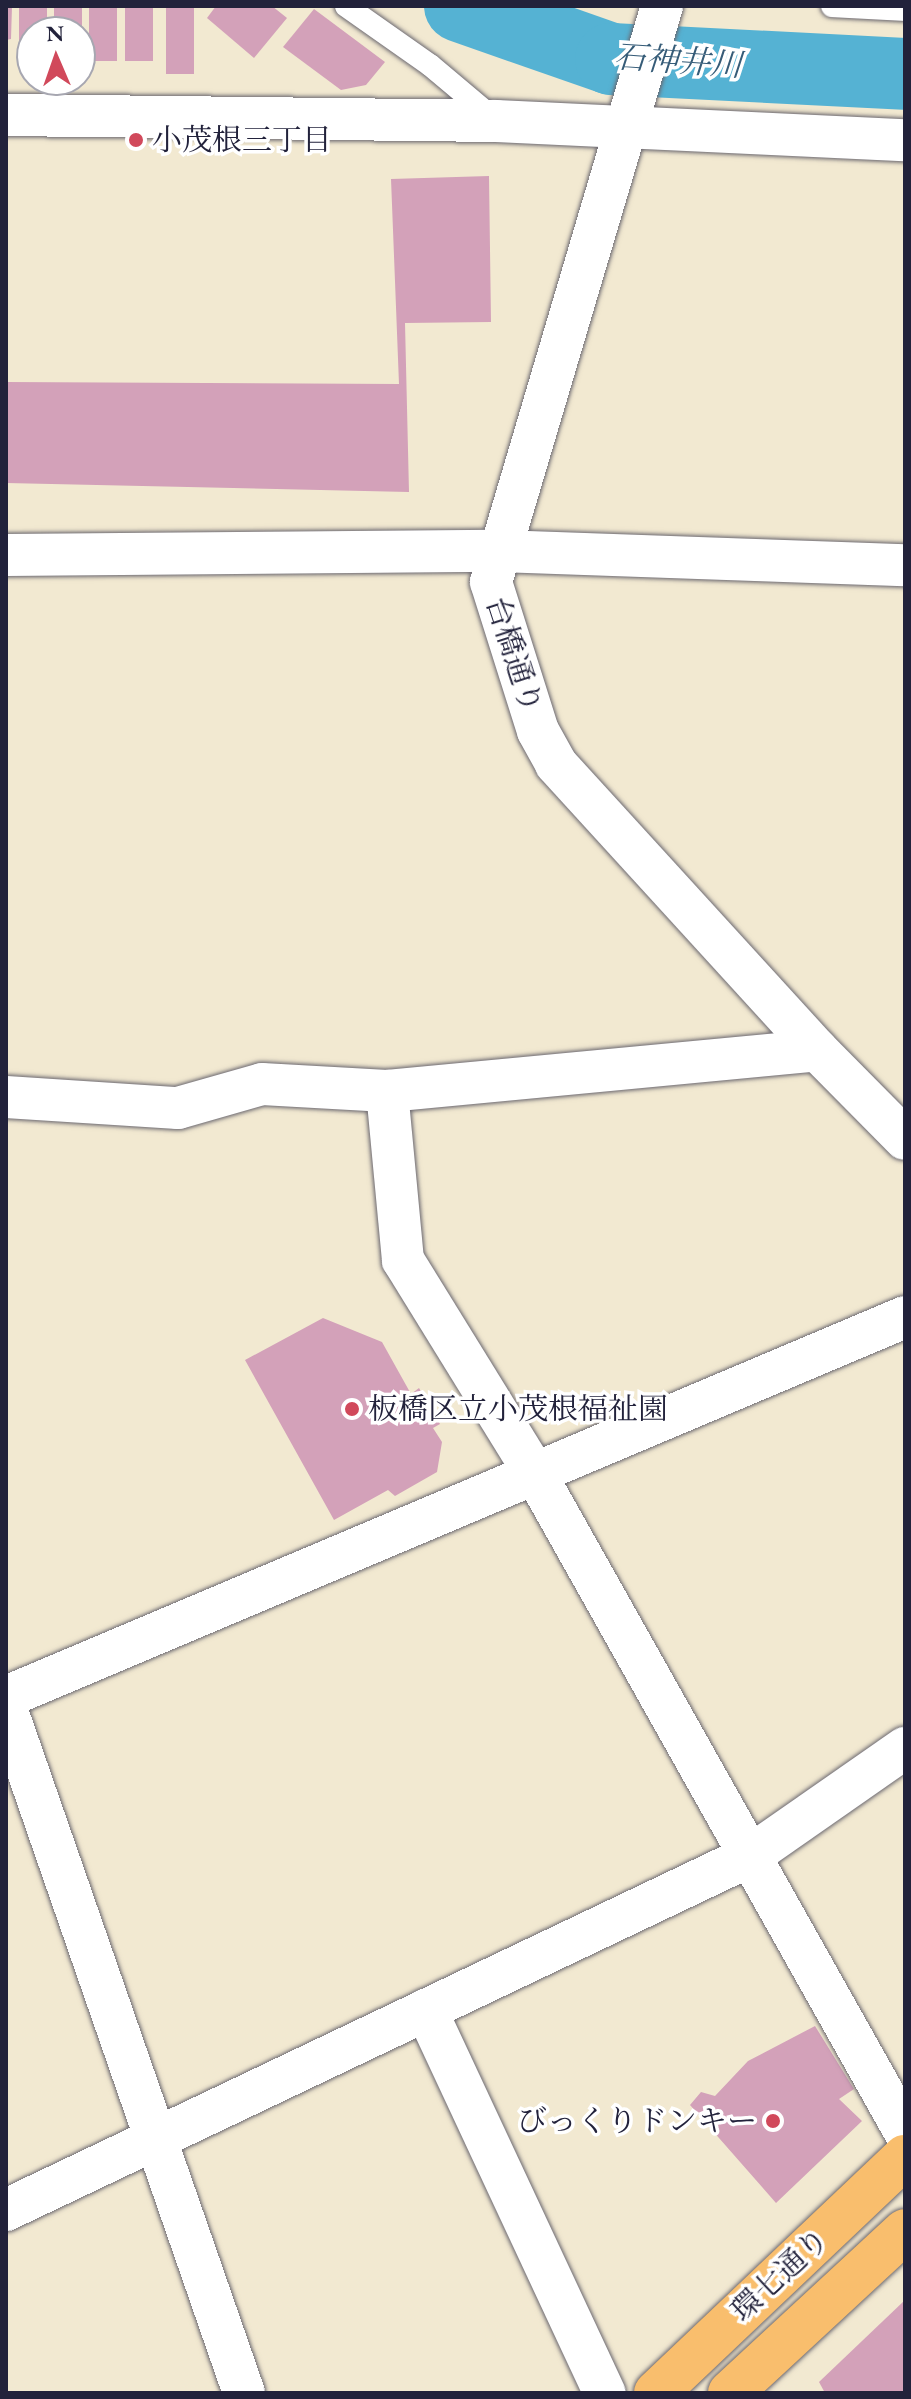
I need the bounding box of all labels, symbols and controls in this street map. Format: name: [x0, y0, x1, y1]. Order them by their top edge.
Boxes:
north arrow: [16, 16, 96, 96]
text: N: [46, 19, 65, 48]
water label: 石神井川: [613, 37, 743, 85]
place label: 小茂根三丁目: [152, 122, 332, 158]
marker: 小茂根三丁目: [127, 131, 145, 149]
street label: 台橋通り: [478, 592, 550, 718]
place label: 板橋区立小茂根福祉園: [368, 1391, 668, 1427]
marker: 板橋区立小茂根福祉園: [343, 1400, 361, 1418]
place label: びっくりドンキー: [517, 2103, 757, 2139]
marker: びっくりドンキー: [764, 2112, 782, 2130]
street label: 環七通り: [724, 2221, 836, 2329]

